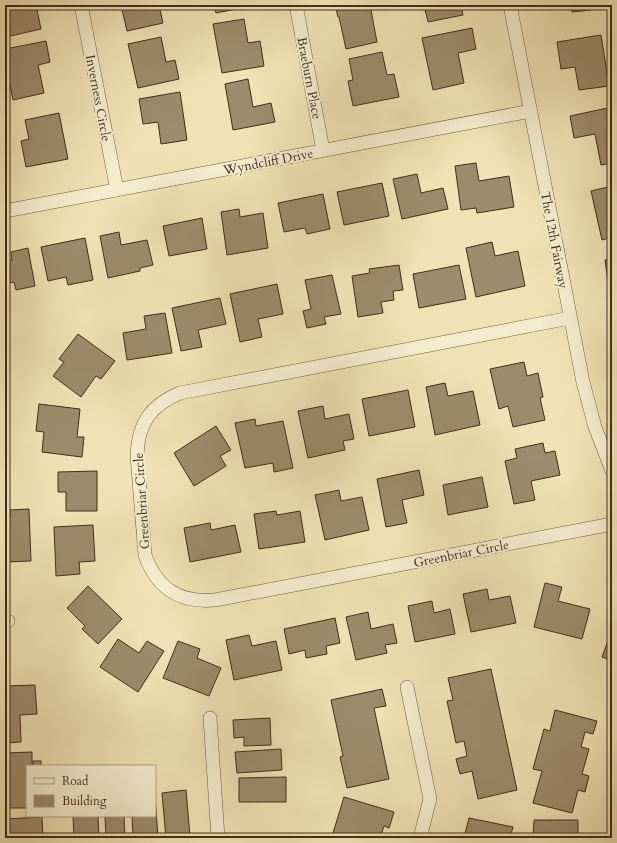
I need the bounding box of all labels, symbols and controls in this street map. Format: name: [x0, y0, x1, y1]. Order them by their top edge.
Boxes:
street label: Braeburn Place: [292, 36, 326, 121]
street label: Inverness Circle: [81, 53, 115, 143]
street label: Wyndcliff Drive: [221, 144, 315, 180]
street label: The 12th Fairway: [536, 190, 572, 290]
street label: Greenbriar Circle: [130, 452, 154, 550]
street label: Greenbriar Circle: [412, 536, 511, 572]
legend: [26, 765, 156, 817]
text: Road: [62, 773, 89, 789]
text: Building: [62, 793, 107, 809]

